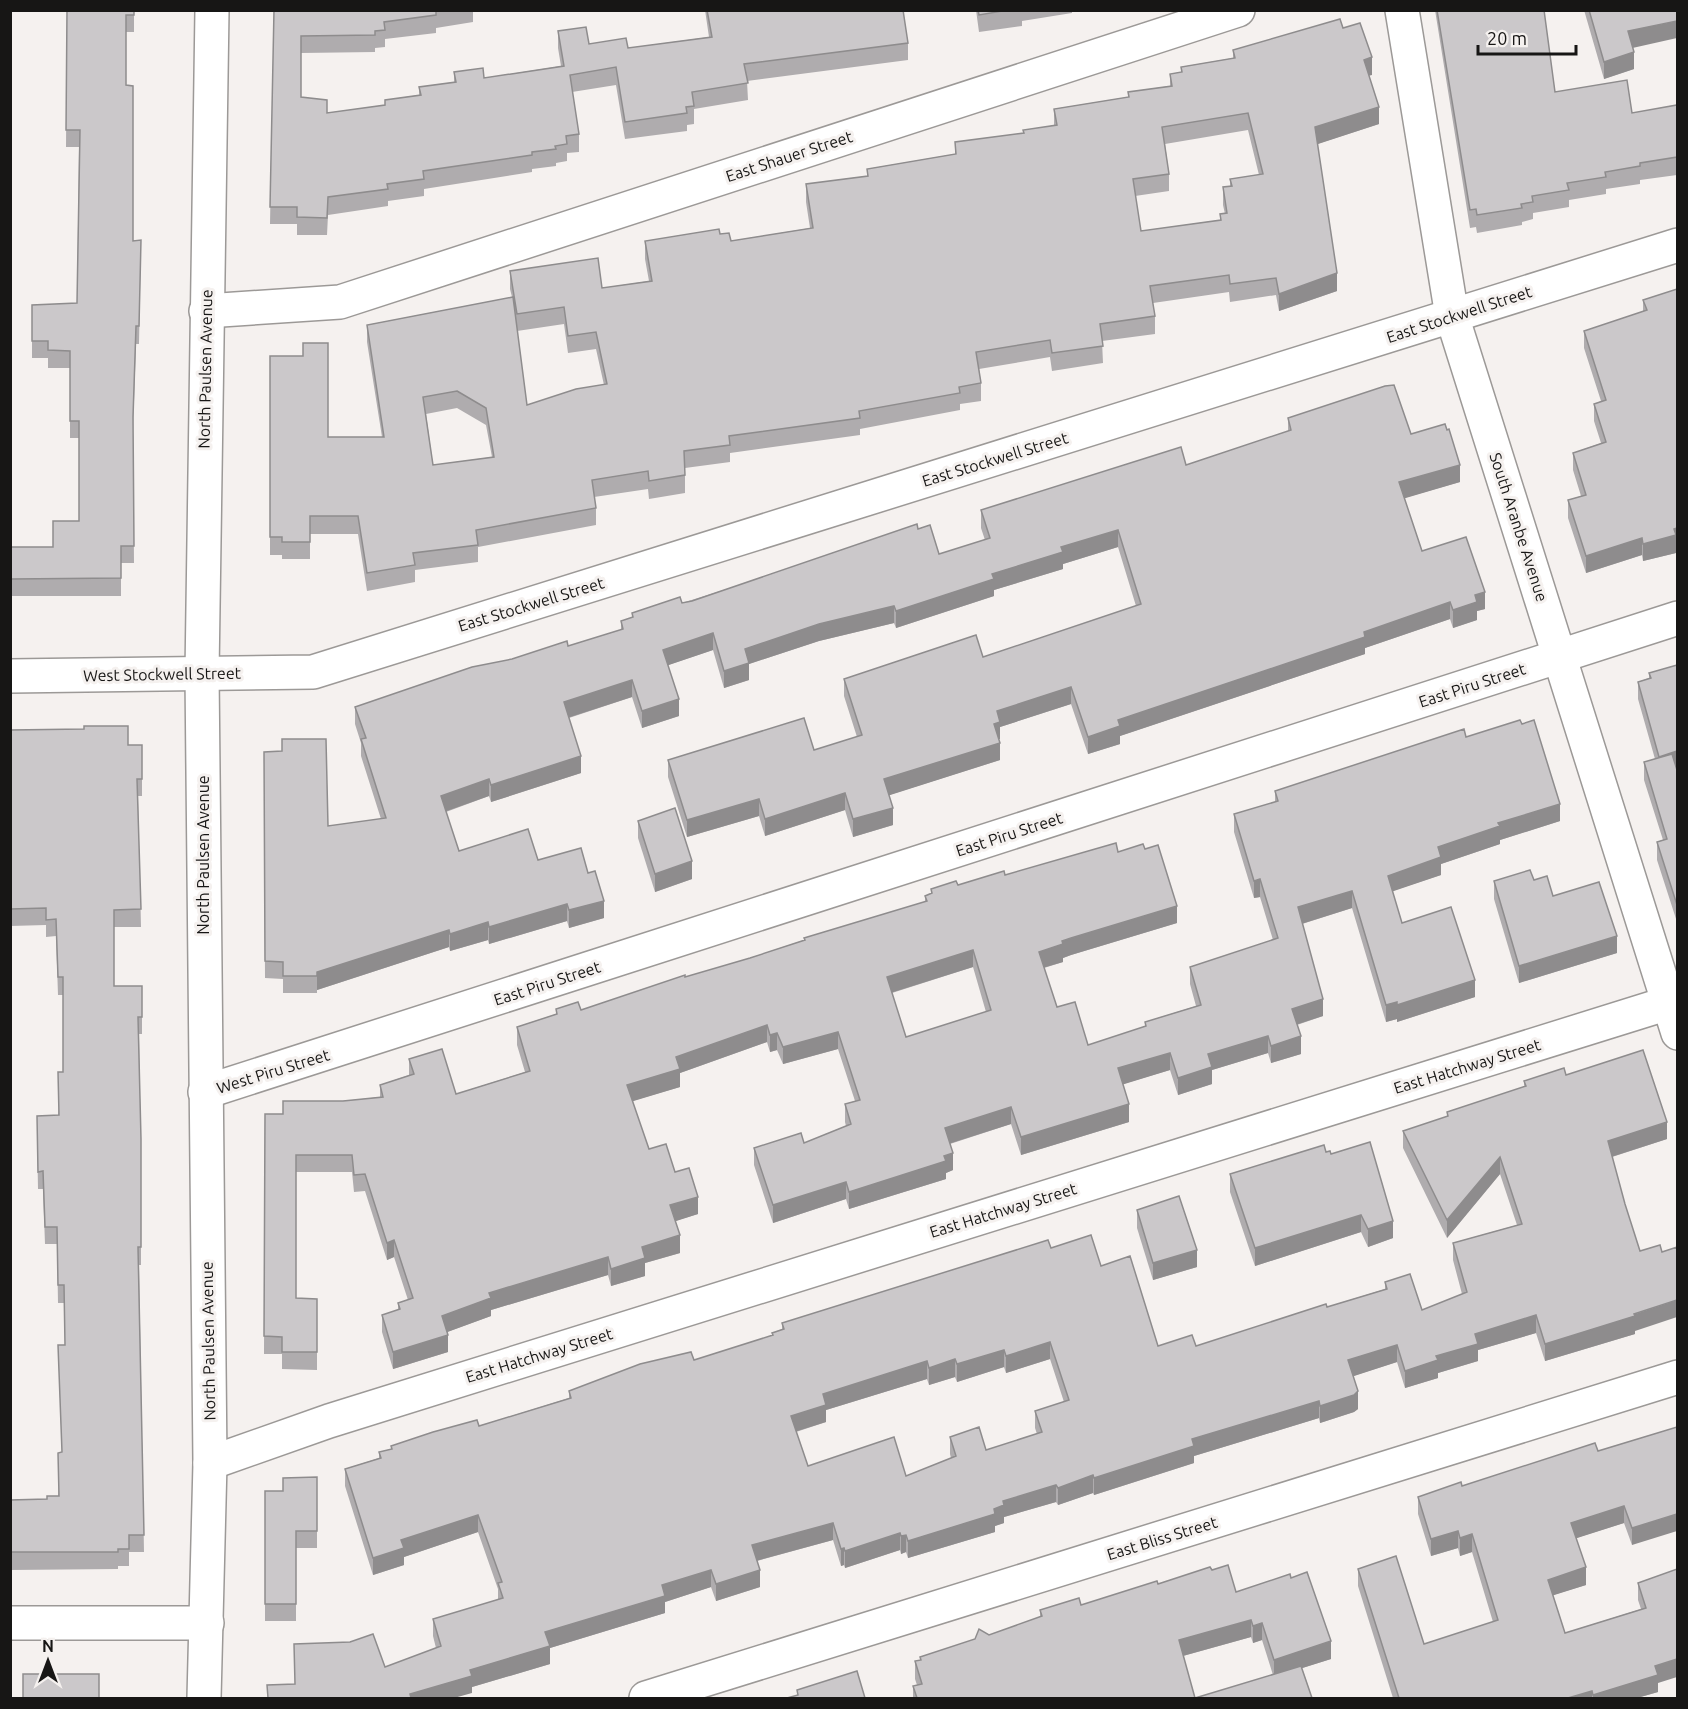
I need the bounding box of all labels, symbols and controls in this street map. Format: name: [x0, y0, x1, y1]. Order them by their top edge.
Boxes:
scale bar: [1478, 18, 1576, 56]
text: 20 m: [1487, 28, 1527, 48]
street label: East Shauer Street: [723, 127, 855, 185]
street label: East Stockwell Street: [1384, 282, 1535, 346]
street label: North Paulsen Avenue: [195, 289, 215, 449]
street label: East Stockwell Street: [920, 428, 1071, 490]
street label: South Aranbe Avenue: [1486, 450, 1552, 604]
street label: East Stockwell Street: [456, 573, 607, 635]
street label: East Piru Street: [1416, 659, 1528, 711]
street label: West Stockwell Street: [83, 664, 242, 684]
street label: North Paulsen Avenue: [194, 775, 212, 935]
street label: East Piru Street: [953, 808, 1065, 860]
street label: East Piru Street: [491, 957, 603, 1009]
street label: East Hatchway Street: [1391, 1035, 1543, 1097]
street label: West Piru Street: [214, 1045, 332, 1097]
street label: East Hatchway Street: [927, 1179, 1079, 1241]
street label: North Paulsen Avenue: [198, 1261, 218, 1421]
street label: East Hatchway Street: [463, 1324, 615, 1386]
street label: East Bliss Street: [1105, 1512, 1220, 1563]
north arrow: [18, 1631, 78, 1691]
text: N: [42, 1637, 54, 1655]

